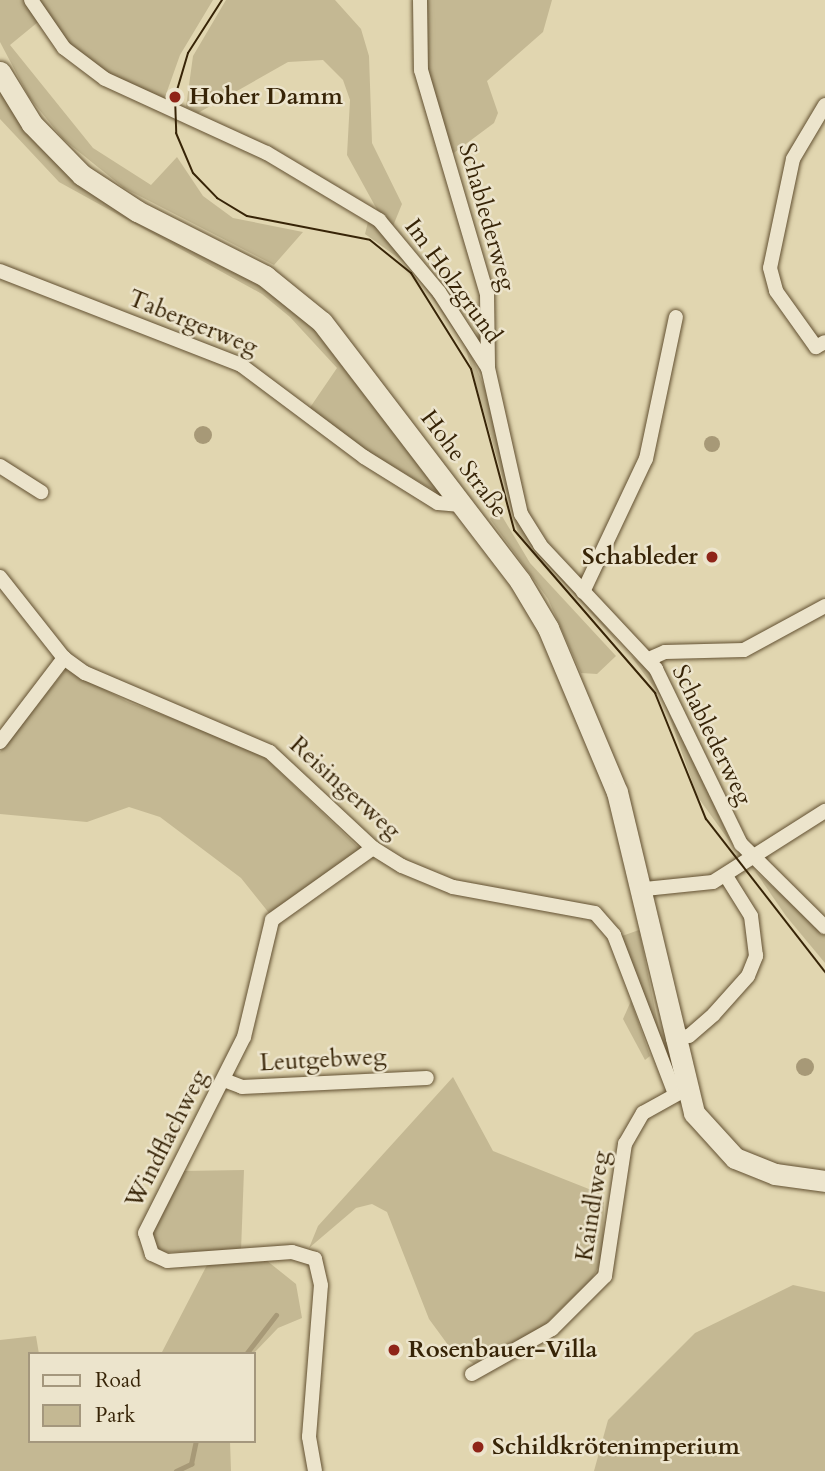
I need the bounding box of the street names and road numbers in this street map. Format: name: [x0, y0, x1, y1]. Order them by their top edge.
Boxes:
street label: Schablederweg: [452, 140, 522, 294]
street label: Im Holzgrund: [398, 213, 508, 349]
street label: Tabergerweg: [124, 284, 262, 362]
street label: Hohe Straße: [414, 404, 514, 524]
street label: Schablederweg: [666, 660, 758, 810]
street label: Reisingerweg: [284, 731, 406, 845]
street label: Leutgebweg: [259, 1042, 387, 1078]
street label: Windflachweg: [120, 1065, 214, 1213]
street label: Kaindlweg: [570, 1149, 616, 1263]

